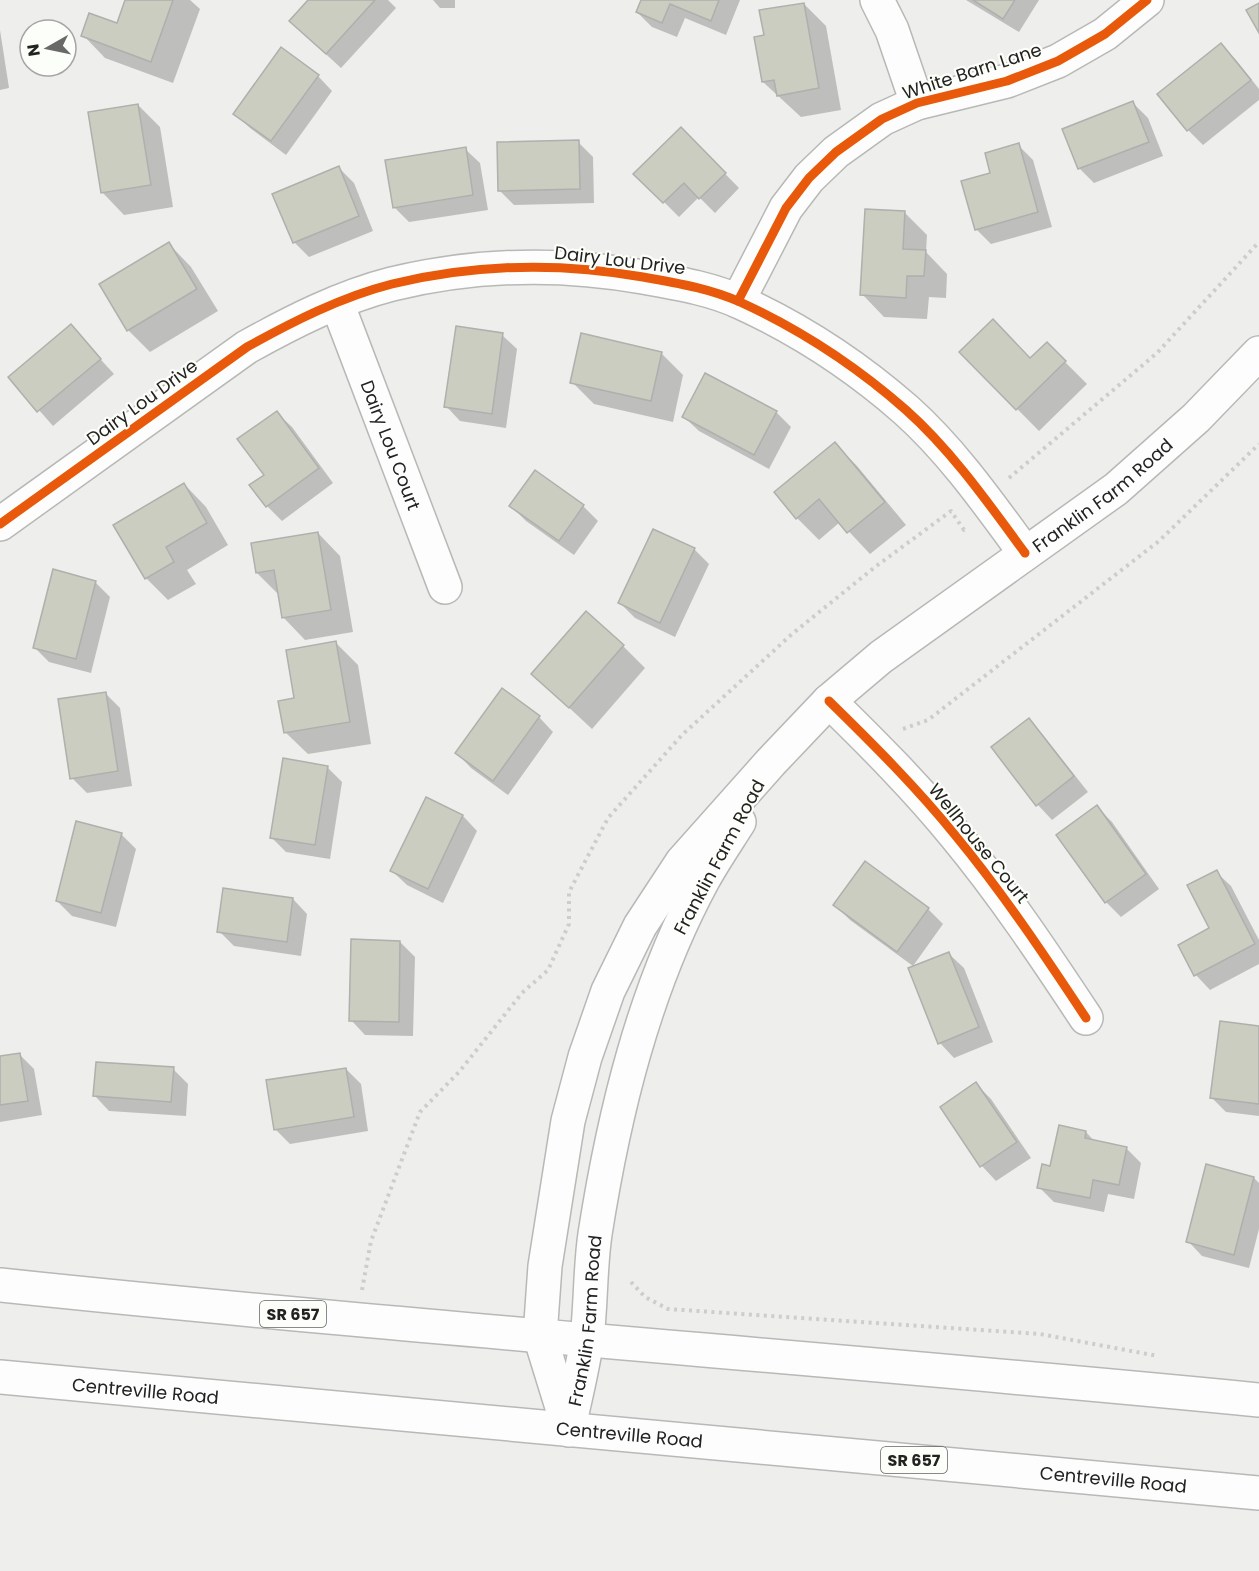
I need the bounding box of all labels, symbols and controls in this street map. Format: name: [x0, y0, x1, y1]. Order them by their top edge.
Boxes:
north arrow: [18, 18, 78, 78]
street label: White Barn Lane: [899, 37, 1045, 105]
text: N: [21, 43, 46, 58]
street label: Dairy Lou Drive: [553, 240, 687, 280]
street label: Dairy Lou Drive: [81, 353, 203, 451]
street label: Dairy Lou Court: [355, 377, 427, 514]
street label: Franklin Farm Road: [1027, 432, 1178, 558]
street label: Franklin Farm Road: [668, 775, 770, 939]
street label: Wellhouse Court: [923, 778, 1035, 908]
street label: Franklin Farm Road: [561, 1233, 607, 1408]
road number: SR 657: [260, 1301, 326, 1327]
street label: Centreville Road: [71, 1371, 220, 1410]
street label: Centreville Road: [555, 1415, 704, 1453]
road number: SR 657: [881, 1447, 947, 1473]
street label: Centreville Road: [1039, 1460, 1188, 1498]

